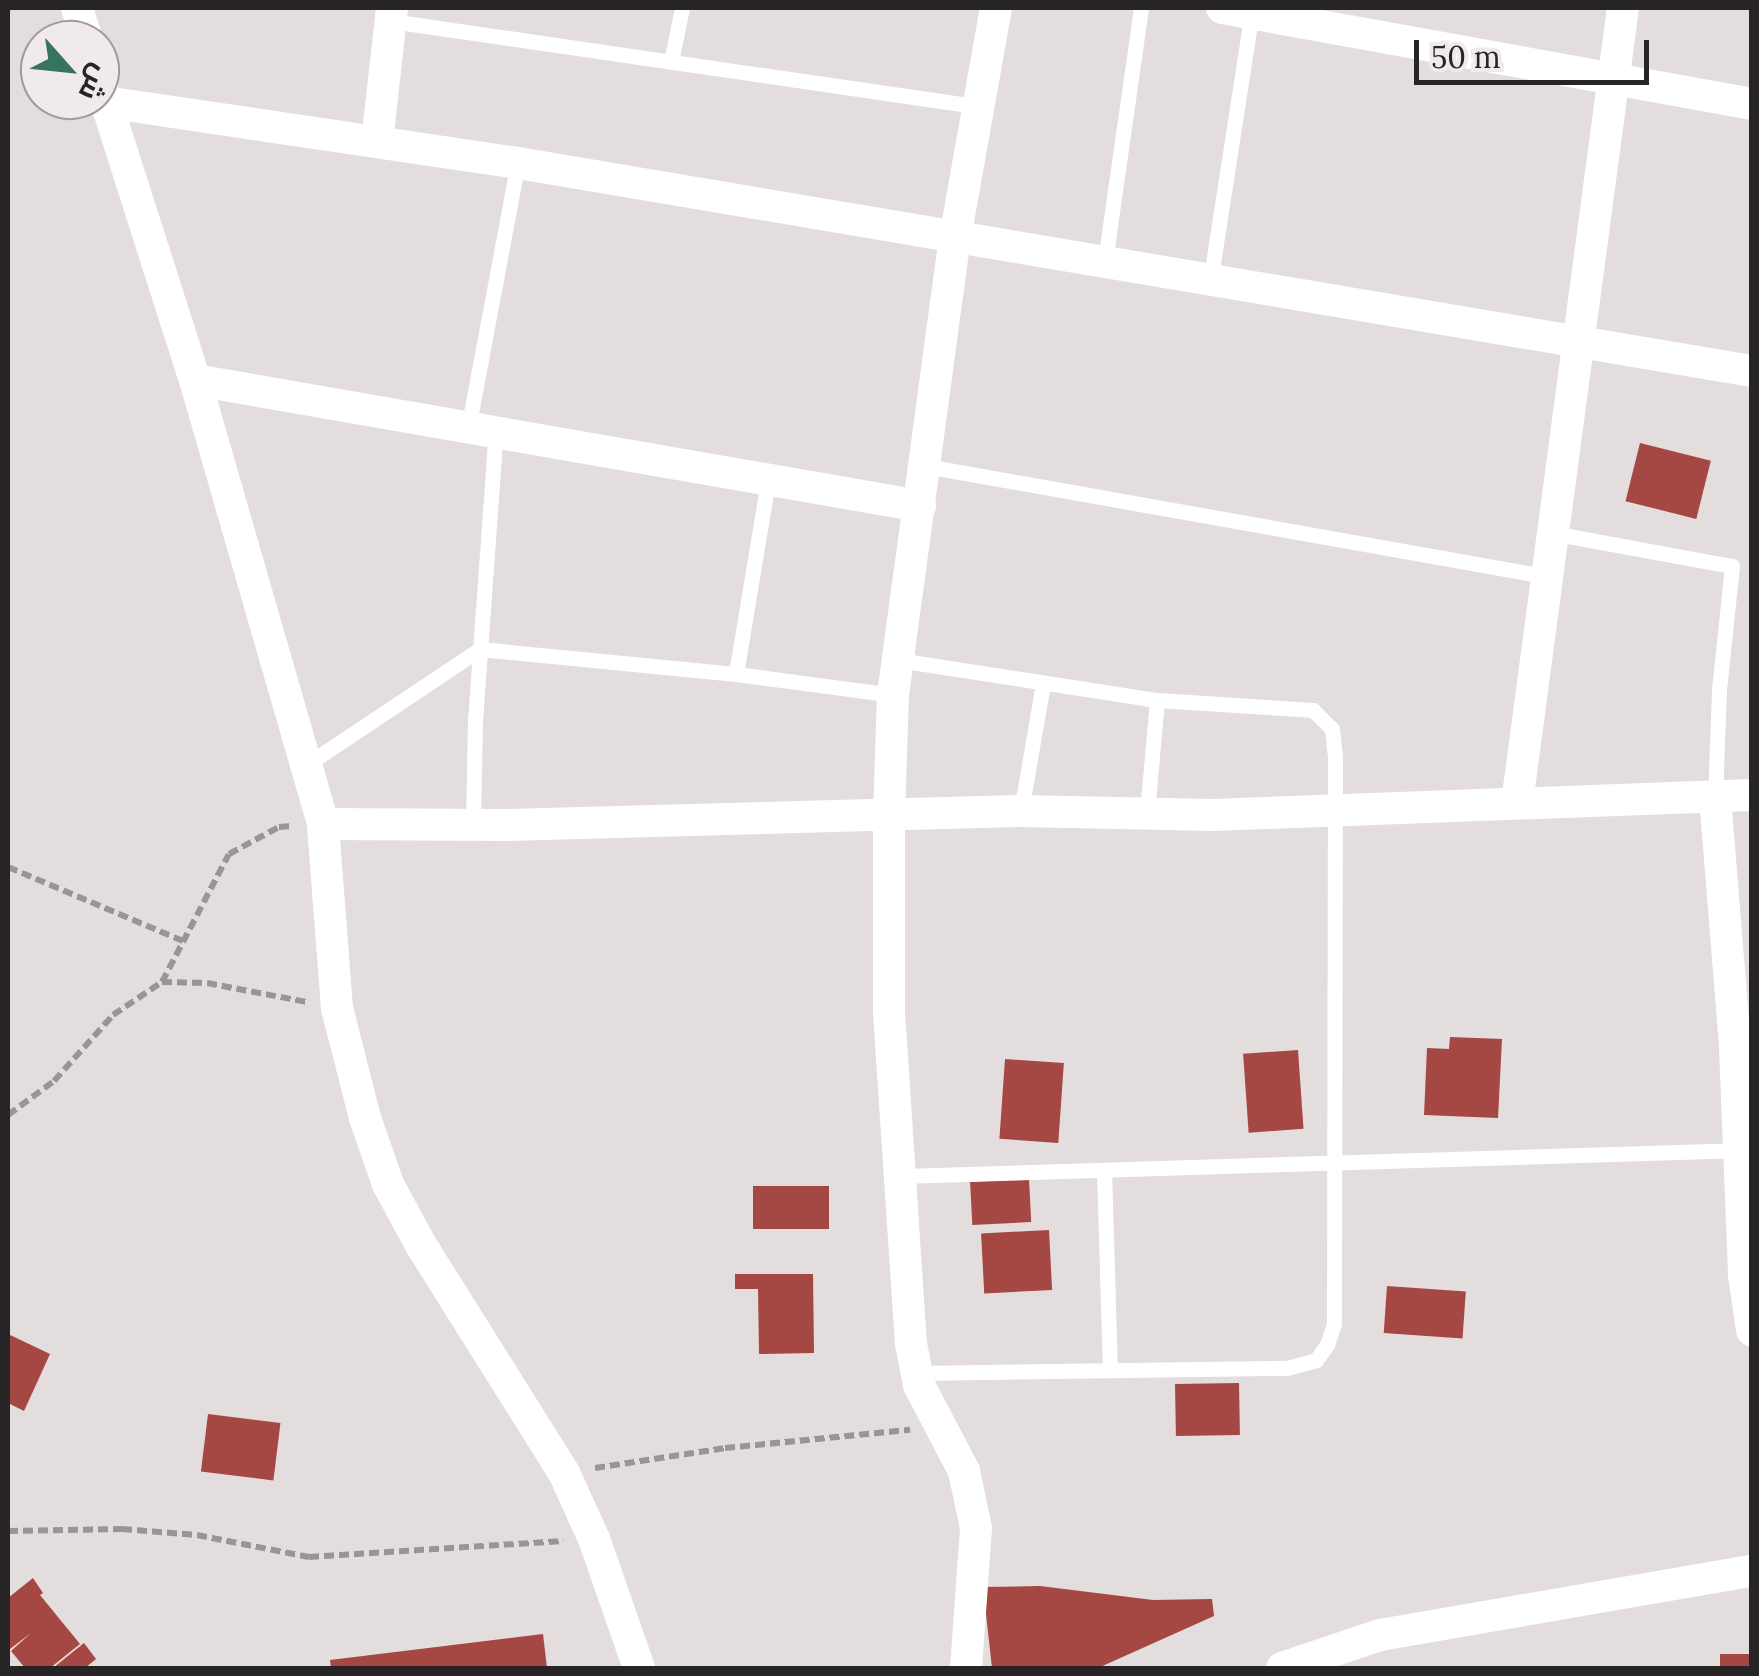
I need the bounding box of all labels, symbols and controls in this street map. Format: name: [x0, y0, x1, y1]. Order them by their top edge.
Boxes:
north arrow: [20, 20, 120, 120]
scale bar: [1419, 20, 1654, 82]
text: 50 m: [1431, 38, 1501, 76]
text: ش: [71, 59, 119, 107]

